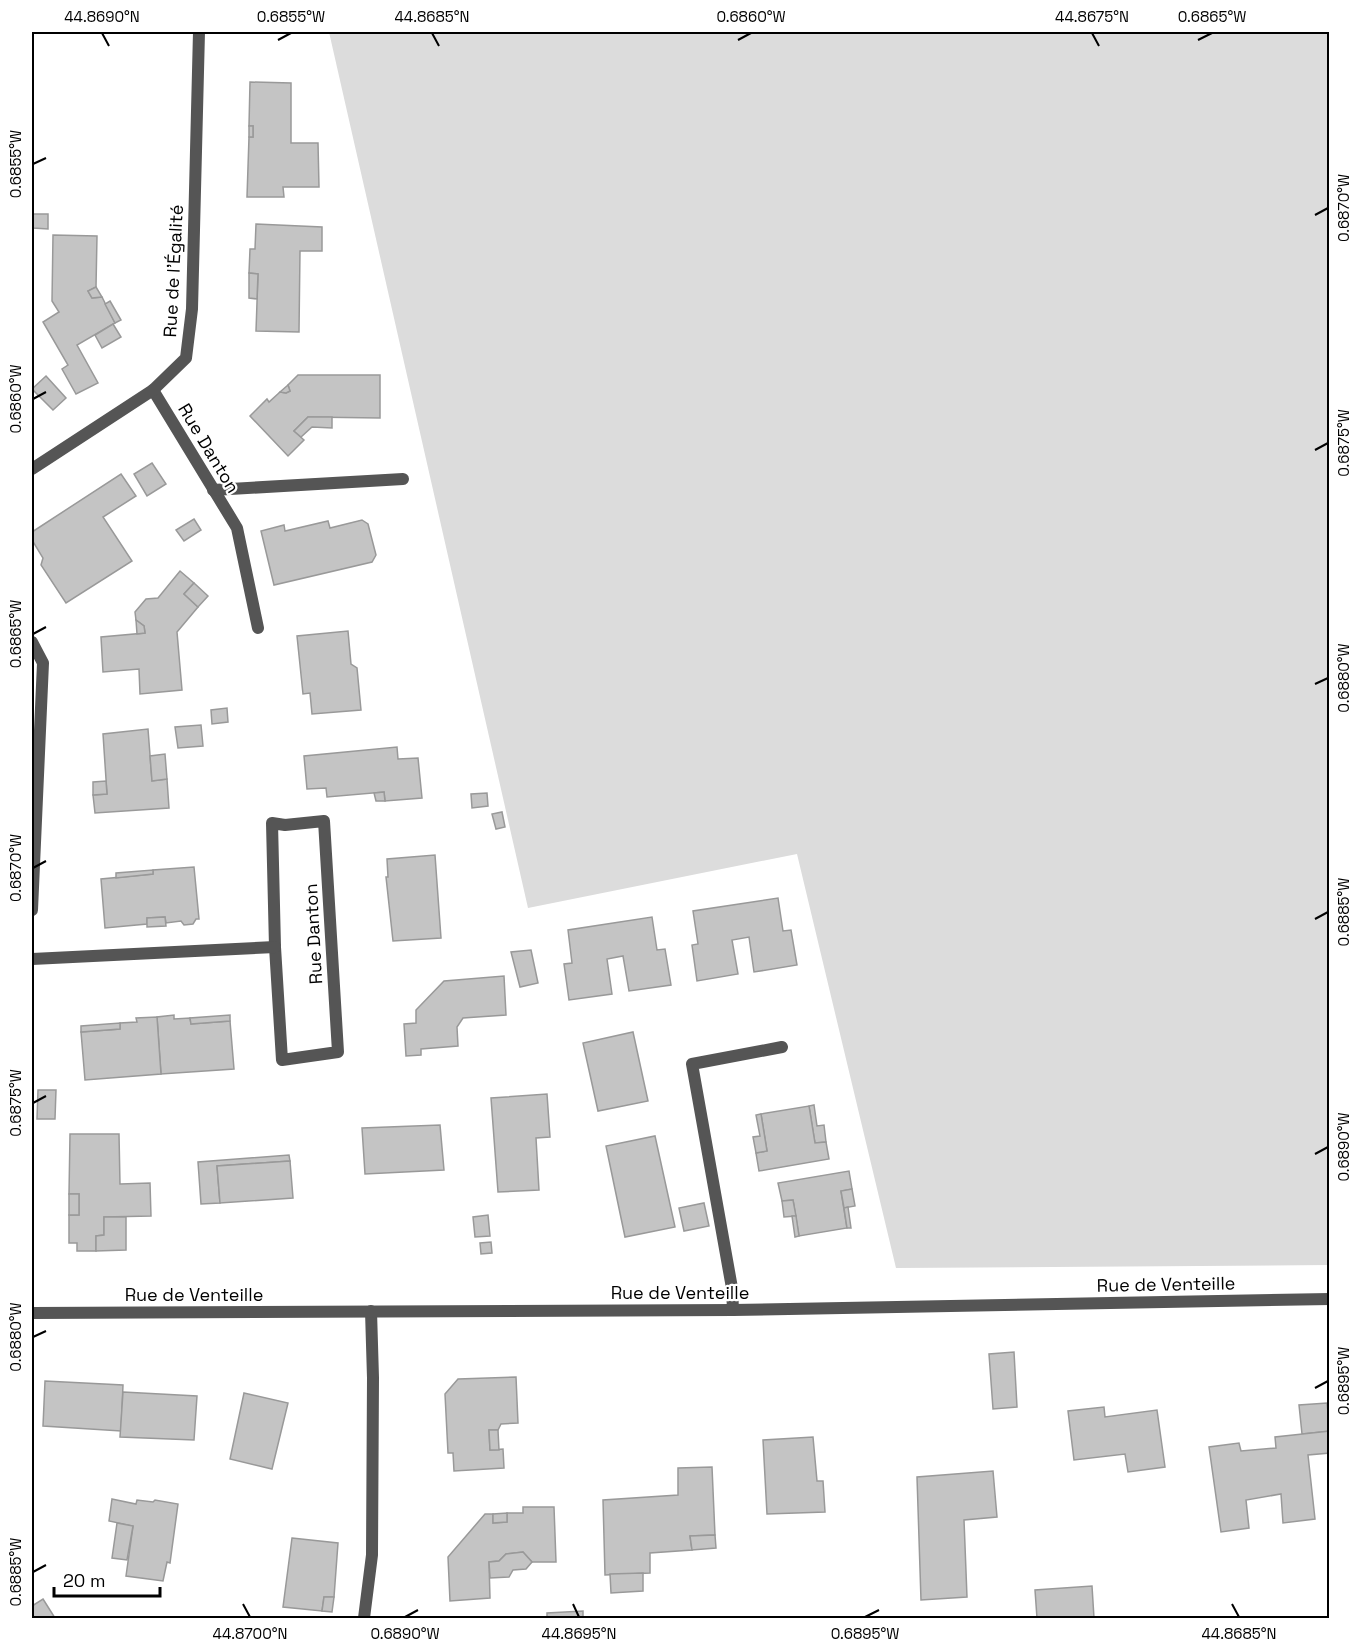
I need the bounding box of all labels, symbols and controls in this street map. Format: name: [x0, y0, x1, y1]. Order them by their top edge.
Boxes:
text: 44.8690°N: [64, 7, 140, 26]
text: 0.6855°W: [257, 7, 325, 26]
text: 44.8685°N: [394, 7, 470, 26]
text: 0.6860°W: [716, 7, 786, 26]
text: 44.8675°N: [1055, 7, 1129, 26]
text: 0.6865°W: [1178, 7, 1246, 26]
text: 0.6855°W: [6, 130, 25, 198]
text: 0.6870°W: [1334, 174, 1353, 242]
street label: Rue de l'Égalité: [158, 204, 188, 338]
text: 0.6860°W: [6, 364, 25, 434]
street label: Rue Danton: [173, 399, 245, 497]
text: 0.6875°W: [1334, 409, 1353, 477]
text: 0.6865°W: [6, 600, 25, 668]
text: 0.6880°W: [1334, 643, 1353, 713]
text: 0.6870°W: [6, 834, 25, 902]
text: 0.6885°W: [1334, 878, 1353, 946]
street label: Rue Danton: [299, 883, 327, 985]
text: 0.6875°W: [6, 1069, 25, 1137]
text: 0.6890°W: [1334, 1112, 1353, 1182]
street label: Rue de Venteille: [1096, 1271, 1236, 1297]
street label: Rue de Venteille: [611, 1281, 749, 1304]
street label: Rue de Venteille: [125, 1283, 263, 1306]
text: 0.6880°W: [6, 1302, 25, 1372]
text: 0.6895°W: [1334, 1347, 1353, 1415]
text: 0.6885°W: [6, 1538, 25, 1606]
scale bar: [54, 1560, 160, 1598]
text: 20 m: [63, 1569, 106, 1592]
text: 44.8700°N: [213, 1624, 287, 1643]
text: 0.6890°W: [370, 1624, 440, 1643]
text: 44.8695°N: [542, 1624, 616, 1643]
text: 0.6895°W: [831, 1624, 899, 1643]
text: 44.8685°N: [1201, 1624, 1277, 1643]

